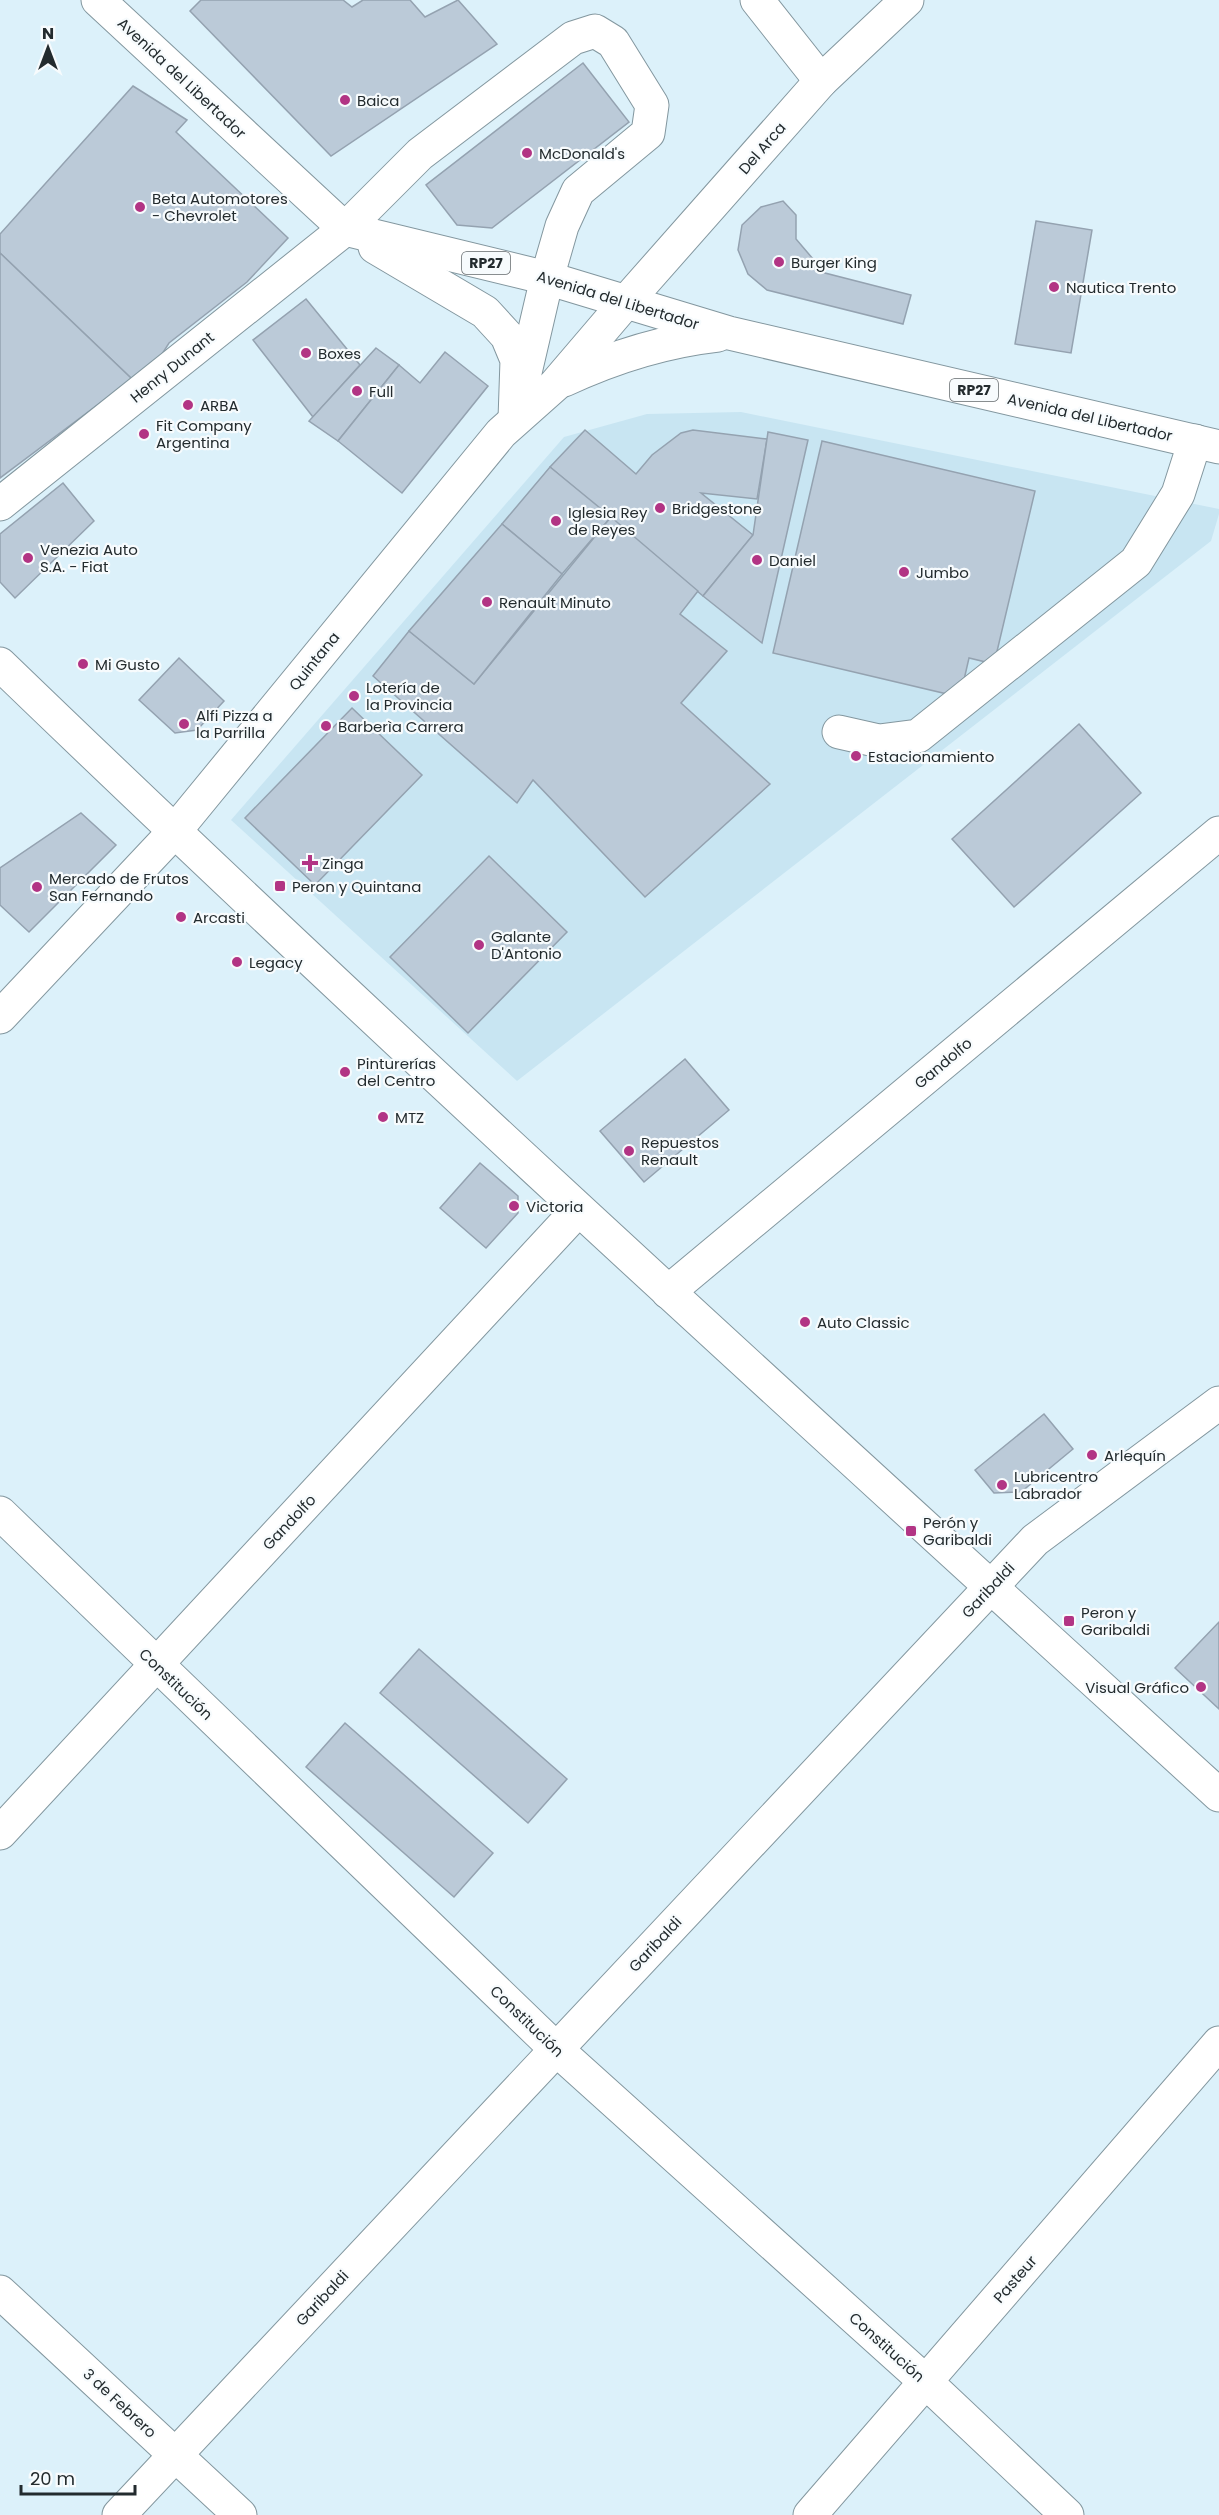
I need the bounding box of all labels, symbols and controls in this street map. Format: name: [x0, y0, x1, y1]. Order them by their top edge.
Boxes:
street label: Avenida del Libertador: [113, 13, 251, 143]
north arrow: [18, 18, 78, 78]
text: N: [42, 22, 54, 45]
place label: Baica: [357, 90, 399, 111]
marker: Baica: [338, 93, 352, 107]
street label: Del Arca: [734, 118, 790, 178]
place label: McDonald's: [539, 143, 625, 164]
marker: McDonald's: [520, 146, 534, 160]
place label: Beta Automotores - Chevrolet: [152, 188, 288, 226]
marker: Beta Automotores - Chevrolet: [133, 200, 147, 214]
road number: RP27: [462, 252, 510, 274]
place label: Burger King: [791, 252, 877, 273]
marker: Burger King: [772, 255, 786, 269]
street label: Avenida del Libertador: [534, 265, 702, 335]
place label: Nautica Trento: [1066, 277, 1176, 298]
marker: Nautica Trento: [1047, 280, 1061, 294]
street label: Henry Dunant: [126, 327, 218, 407]
place label: Boxes: [318, 343, 361, 364]
marker: Boxes: [299, 346, 313, 360]
road number: RP27: [950, 379, 998, 401]
place label: Full: [369, 381, 394, 402]
marker: Full: [350, 384, 364, 398]
street label: Avenida del Libertador: [1005, 388, 1175, 446]
place label: ARBA: [200, 395, 239, 416]
marker: ARBA: [181, 398, 195, 412]
place label: Fit Company Argentina: [156, 415, 252, 453]
marker: Fit Company Argentina: [137, 427, 151, 441]
place label: Bridgestone: [672, 498, 762, 519]
marker: Bridgestone: [653, 501, 667, 515]
place label: Iglesia Rey de Reyes: [568, 502, 648, 540]
marker: Iglesia Rey de Reyes: [549, 514, 563, 528]
place label: Venezia Auto S.A. - Fiat: [40, 539, 138, 577]
place label: Daniel: [769, 550, 816, 571]
marker: Venezia Auto S.A. - Fiat: [21, 551, 35, 565]
marker: Daniel: [750, 553, 764, 567]
place label: Jumbo: [916, 562, 969, 583]
marker: Jumbo: [897, 565, 911, 579]
place label: Renault Minuto: [499, 592, 611, 613]
marker: Renault Minuto: [480, 595, 494, 609]
street label: Quintana: [284, 627, 344, 695]
place label: Mi Gusto: [95, 654, 160, 675]
marker: Mi Gusto: [76, 657, 90, 671]
place label: Lotería de la Provincia: [366, 677, 452, 715]
marker: Lotería de la Provincia: [347, 689, 361, 703]
place label: Alfi Pizza a la Parrilla: [196, 705, 273, 743]
place label: Barberìa Carrera: [338, 716, 464, 737]
marker: Alfi Pizza a la Parrilla: [177, 717, 191, 731]
marker: Barberìa Carrera: [319, 719, 333, 733]
place label: Estacionamiento: [868, 746, 994, 767]
marker: Estacionamiento: [849, 749, 863, 763]
place label: Zinga: [322, 853, 364, 874]
marker: Zinga: [303, 856, 317, 870]
place label: Mercado de Frutos San Fernando: [49, 868, 189, 906]
place label: Peron y Quintana: [292, 876, 421, 897]
marker: Peron y Quintana: [273, 879, 287, 893]
marker: Mercado de Frutos San Fernando: [30, 880, 44, 894]
place label: Arcasti: [193, 907, 245, 928]
marker: Arcasti: [174, 910, 188, 924]
place label: Galante D'Antonio: [491, 926, 562, 964]
marker: Galante D'Antonio: [472, 938, 486, 952]
place label: Legacy: [249, 952, 303, 973]
marker: Legacy: [230, 955, 244, 969]
street label: Gandolfo: [910, 1033, 976, 1093]
place label: Pinturerías del Centro: [357, 1053, 436, 1091]
marker: Pinturerías del Centro: [338, 1065, 352, 1079]
place label: MTZ: [395, 1107, 424, 1128]
marker: MTZ: [376, 1110, 390, 1124]
place label: Repuestos Renault: [641, 1132, 719, 1170]
marker: Repuestos Renault: [622, 1144, 636, 1158]
place label: Victoria: [526, 1196, 583, 1217]
marker: Victoria: [507, 1199, 521, 1213]
place label: Auto Classic: [817, 1312, 910, 1333]
marker: Auto Classic: [798, 1315, 812, 1329]
place label: Arlequín: [1104, 1445, 1166, 1466]
marker: Arlequín: [1085, 1448, 1099, 1462]
place label: Lubricentro Labrador: [1014, 1466, 1098, 1504]
marker: Lubricentro Labrador: [995, 1478, 1009, 1492]
street label: Gandolfo: [258, 1489, 320, 1555]
place label: Perón y Garibaldi: [923, 1512, 992, 1550]
marker: Perón y Garibaldi: [904, 1524, 918, 1538]
street label: Garibaldi: [957, 1558, 1019, 1622]
place label: Peron y Garibaldi: [1081, 1602, 1150, 1640]
marker: Peron y Garibaldi: [1062, 1614, 1076, 1628]
street label: Constitución: [135, 1644, 217, 1724]
place label: Visual Gráfico: [1085, 1677, 1189, 1698]
marker: Visual Gráfico: [1194, 1680, 1208, 1694]
street label: Garibaldi: [624, 1912, 686, 1976]
street label: Constitución: [486, 1981, 568, 2061]
street label: Pasteur: [989, 2250, 1042, 2307]
street label: Garibaldi: [291, 2266, 353, 2330]
street label: Constitución: [845, 2307, 929, 2387]
street label: 3 de Febrero: [79, 2363, 161, 2443]
scale bar: [21, 2458, 135, 2496]
text: 20 m: [30, 2466, 75, 2491]

